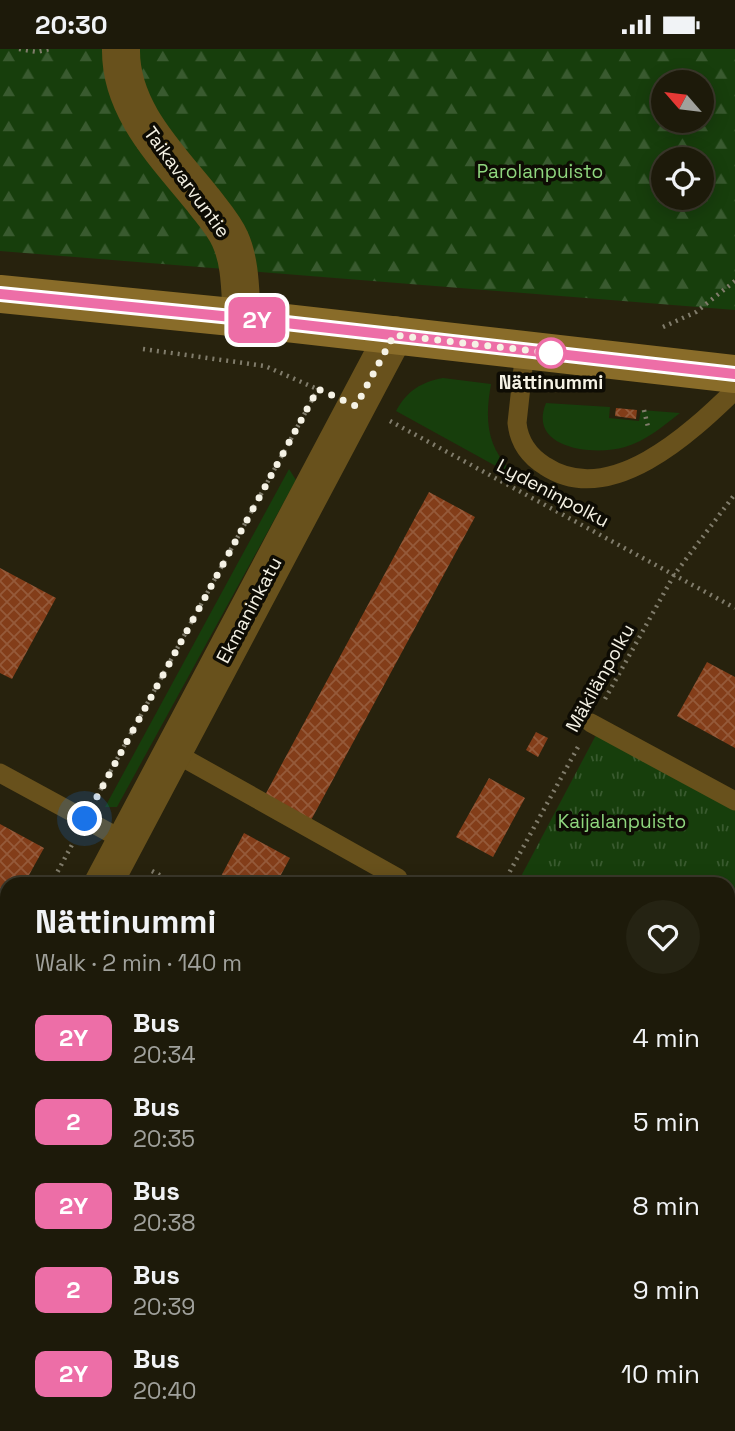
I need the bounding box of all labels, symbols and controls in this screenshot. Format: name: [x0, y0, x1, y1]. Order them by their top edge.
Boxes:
text: 20:30: [35, 8, 108, 42]
north arrow: [651, 70, 714, 133]
map controls: [651, 70, 714, 210]
street label: Taikavarvuntie: [138, 121, 236, 243]
button: locate: [651, 147, 714, 210]
park label: Parolanpuisto: [477, 159, 603, 184]
line badge: 2Y: [226, 297, 288, 343]
text: 2Y: [242, 304, 272, 335]
marker: Nättinummi: [536, 338, 566, 368]
place label: Nättinummi: [499, 370, 603, 395]
street label: Lydeninpolku: [492, 453, 614, 533]
street label: Ekmaninkatu: [211, 553, 287, 667]
street label: Mäkilänpolku: [560, 619, 640, 737]
your location: [67, 801, 102, 836]
park label: Kaijalanpuisto: [558, 809, 686, 834]
button: heart: [626, 900, 700, 974]
text: Nättinummi: [35, 901, 216, 943]
text: Walk · 2 min · 140 m: [35, 948, 242, 978]
text: Bus: [133, 1006, 180, 1040]
text: 4 min: [632, 1021, 700, 1055]
text: 2Y: [59, 1022, 88, 1053]
text: 20:34: [133, 1040, 196, 1070]
text: Bus: [133, 1090, 180, 1124]
text: 5 min: [633, 1105, 700, 1139]
text: 2: [66, 1106, 81, 1137]
text: 20:35: [133, 1124, 195, 1154]
text: Bus: [133, 1174, 180, 1208]
text: 8 min: [632, 1189, 700, 1223]
text: 2Y: [59, 1190, 88, 1221]
text: 20:38: [133, 1208, 196, 1238]
text: Bus: [133, 1258, 180, 1292]
text: 9 min: [633, 1273, 700, 1307]
text: 2: [66, 1274, 81, 1305]
text: 20:39: [133, 1292, 195, 1322]
text: Bus: [133, 1342, 180, 1376]
text: 10 min: [621, 1357, 700, 1391]
text: 2Y: [59, 1358, 88, 1389]
text: 20:40: [133, 1376, 197, 1406]

